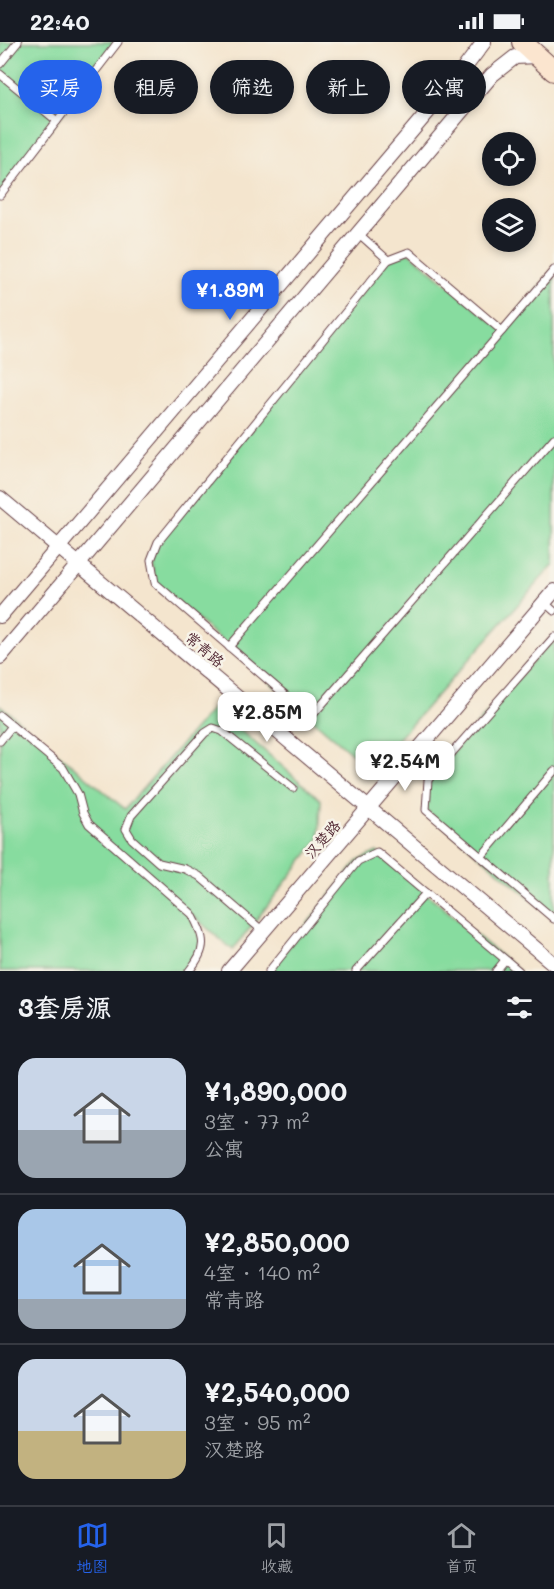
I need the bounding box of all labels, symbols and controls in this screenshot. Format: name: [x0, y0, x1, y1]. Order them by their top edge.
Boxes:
text: 22:40: [30, 7, 90, 36]
chip: 买房: [18, 60, 102, 114]
chip: 租房: [114, 60, 198, 114]
chip: 筛选: [210, 60, 294, 114]
chip: 新上: [306, 60, 390, 114]
chip: 公寓: [402, 60, 486, 114]
map controls: [482, 132, 536, 252]
button: locate: [482, 132, 536, 186]
button: layers: [482, 198, 536, 252]
pin: ¥1.89M: [181, 270, 279, 321]
text: ¥1.89M: [196, 276, 264, 302]
street label: 常青路: [181, 627, 229, 671]
pin: ¥2.85M: [218, 692, 316, 743]
text: ¥2.85M: [232, 698, 302, 724]
pin: ¥2.54M: [356, 741, 454, 792]
text: ¥2.54M: [370, 747, 440, 773]
street label: 汉楚路: [300, 815, 344, 863]
text: 3套房源: [18, 990, 112, 1024]
icon: filters: [503, 991, 536, 1024]
text: ¥1,890,000: [204, 1074, 347, 1108]
icon: home: [66, 1082, 138, 1154]
text: 3室 · 77 m²: [204, 1108, 309, 1134]
text: 公寓: [204, 1135, 244, 1161]
text: ¥2,850,000: [204, 1225, 350, 1259]
icon: home: [66, 1233, 138, 1305]
text: 4室 · 140 m²: [204, 1259, 320, 1285]
text: 常青路: [204, 1286, 264, 1312]
text: ¥2,540,000: [204, 1375, 350, 1409]
icon: home: [66, 1383, 138, 1455]
text: 3室 · 95 m²: [204, 1409, 311, 1435]
text: 汉楚路: [204, 1436, 264, 1462]
tab: 地图: [76, 1519, 109, 1577]
tab: 收藏: [260, 1519, 293, 1577]
tab: 首页: [445, 1519, 478, 1577]

